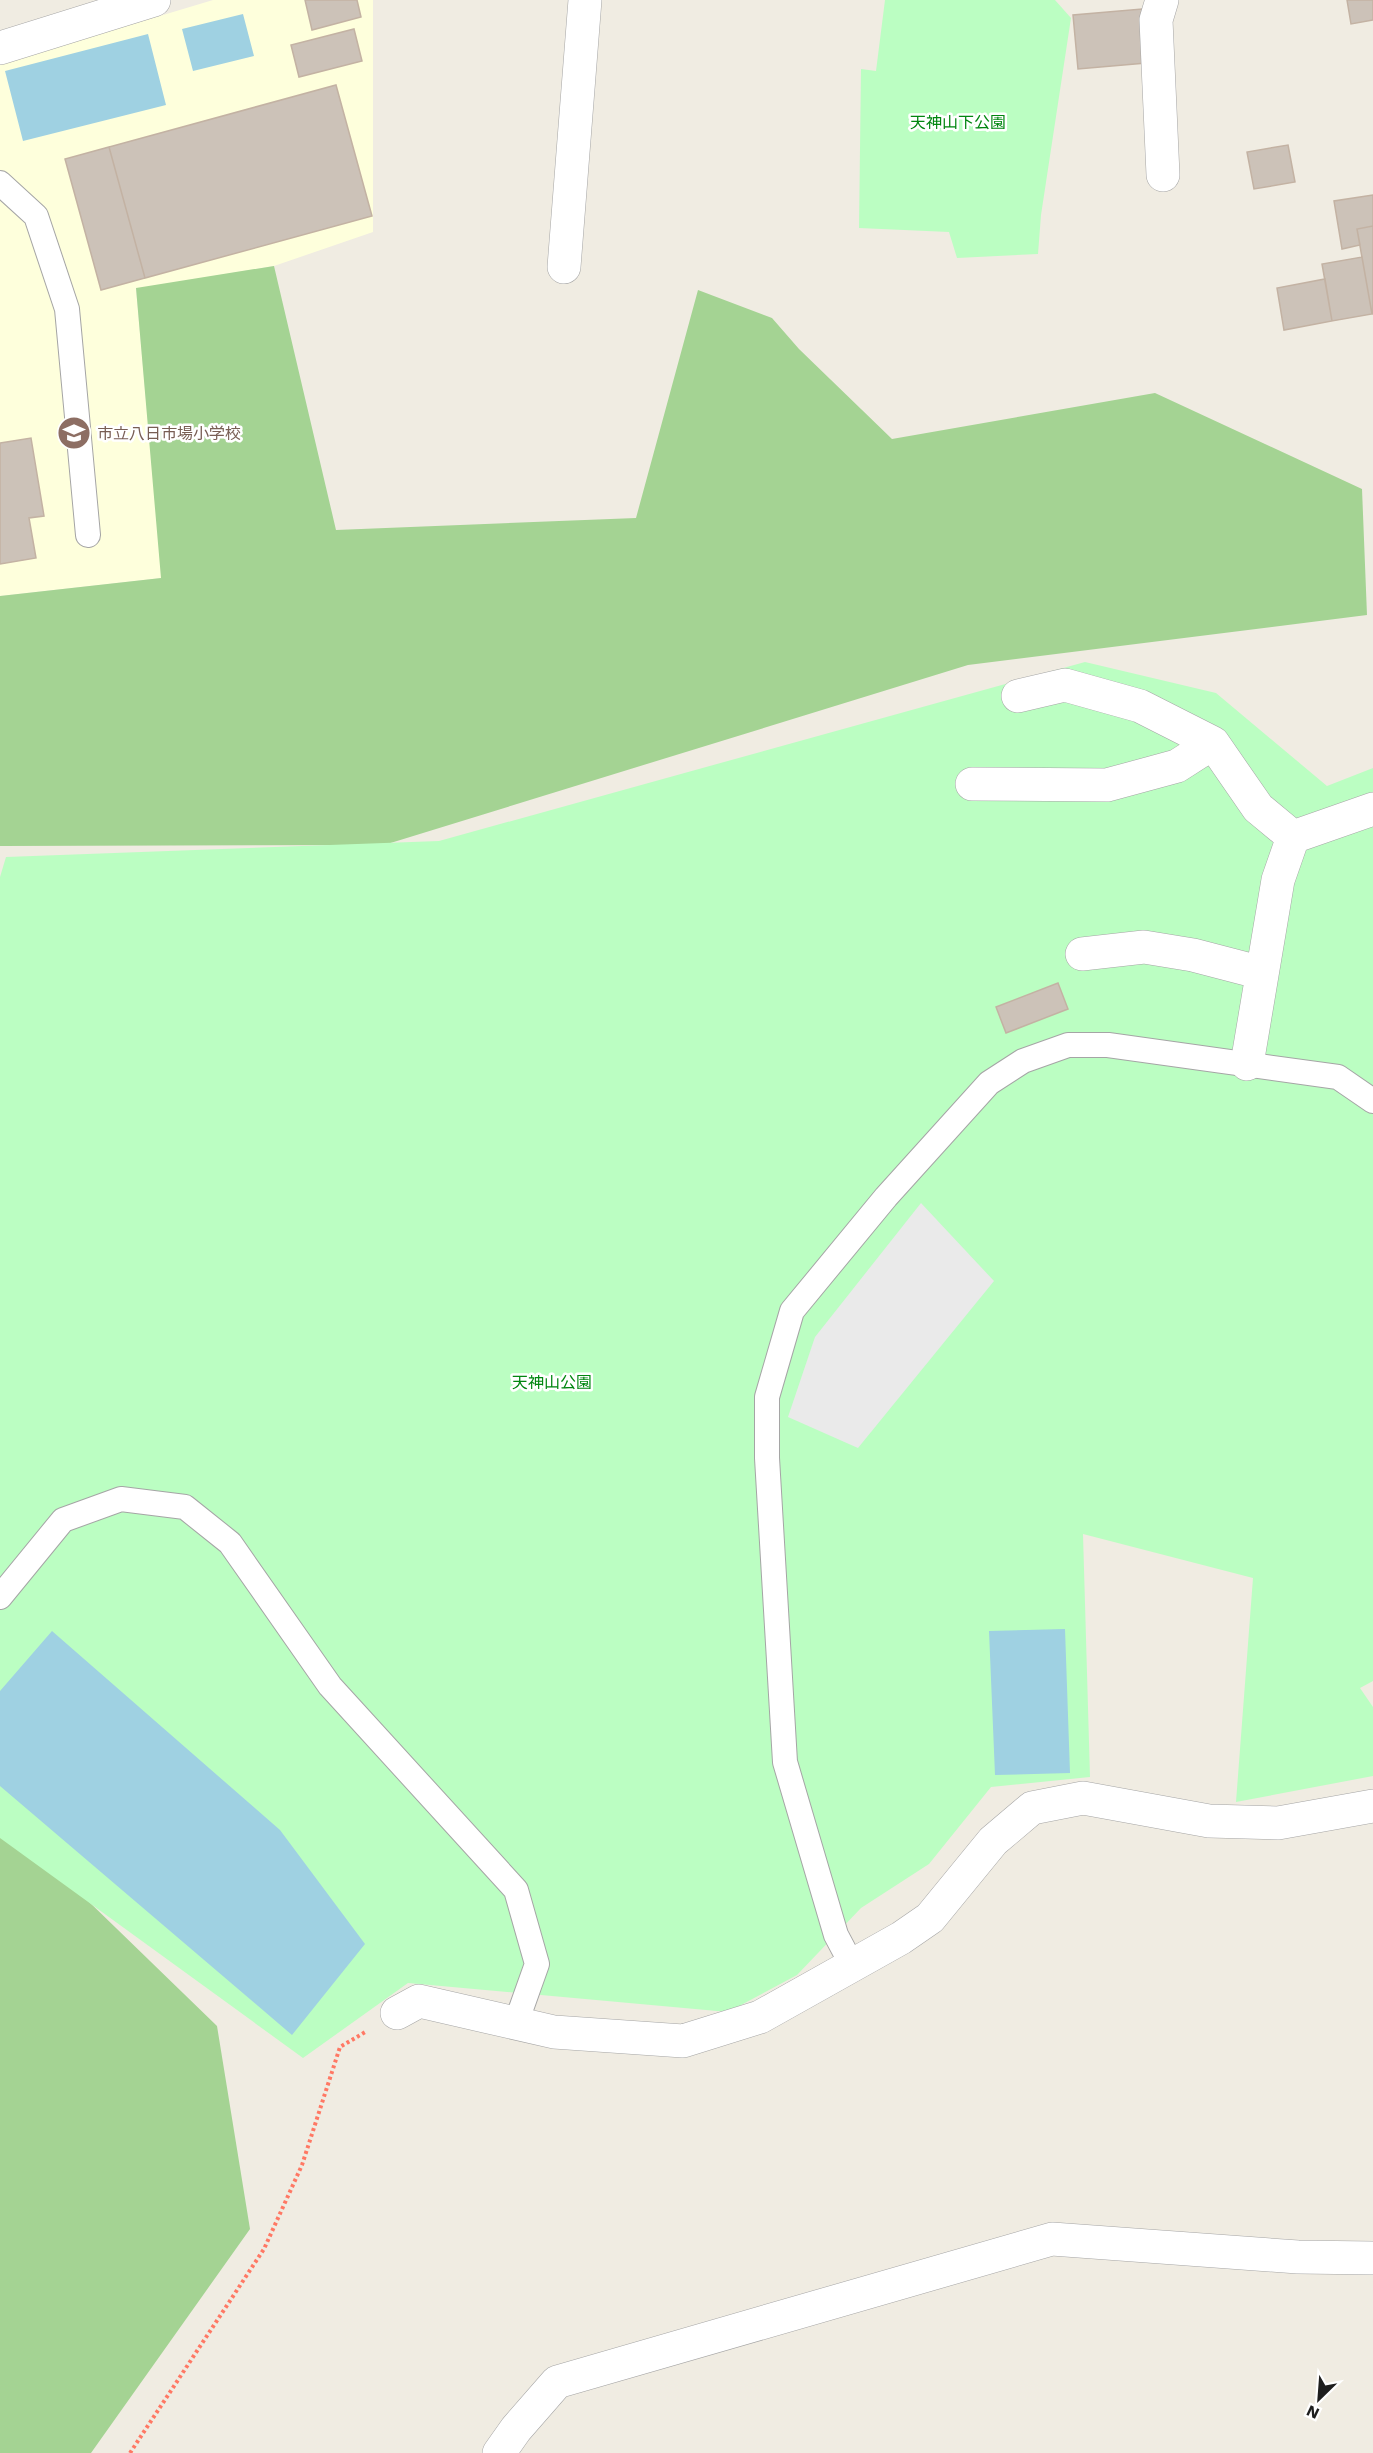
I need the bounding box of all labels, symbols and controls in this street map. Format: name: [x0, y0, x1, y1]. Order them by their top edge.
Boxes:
park label: 天神山下公園: [910, 113, 1006, 132]
school or university icon: 市立八日市場小学校: [56, 415, 92, 451]
place label: 市立八日市場小学校: [97, 424, 241, 443]
park label: 天神山公園: [512, 1373, 592, 1392]
north arrow: [1289, 2369, 1349, 2429]
text: N: [1303, 2401, 1322, 2423]

